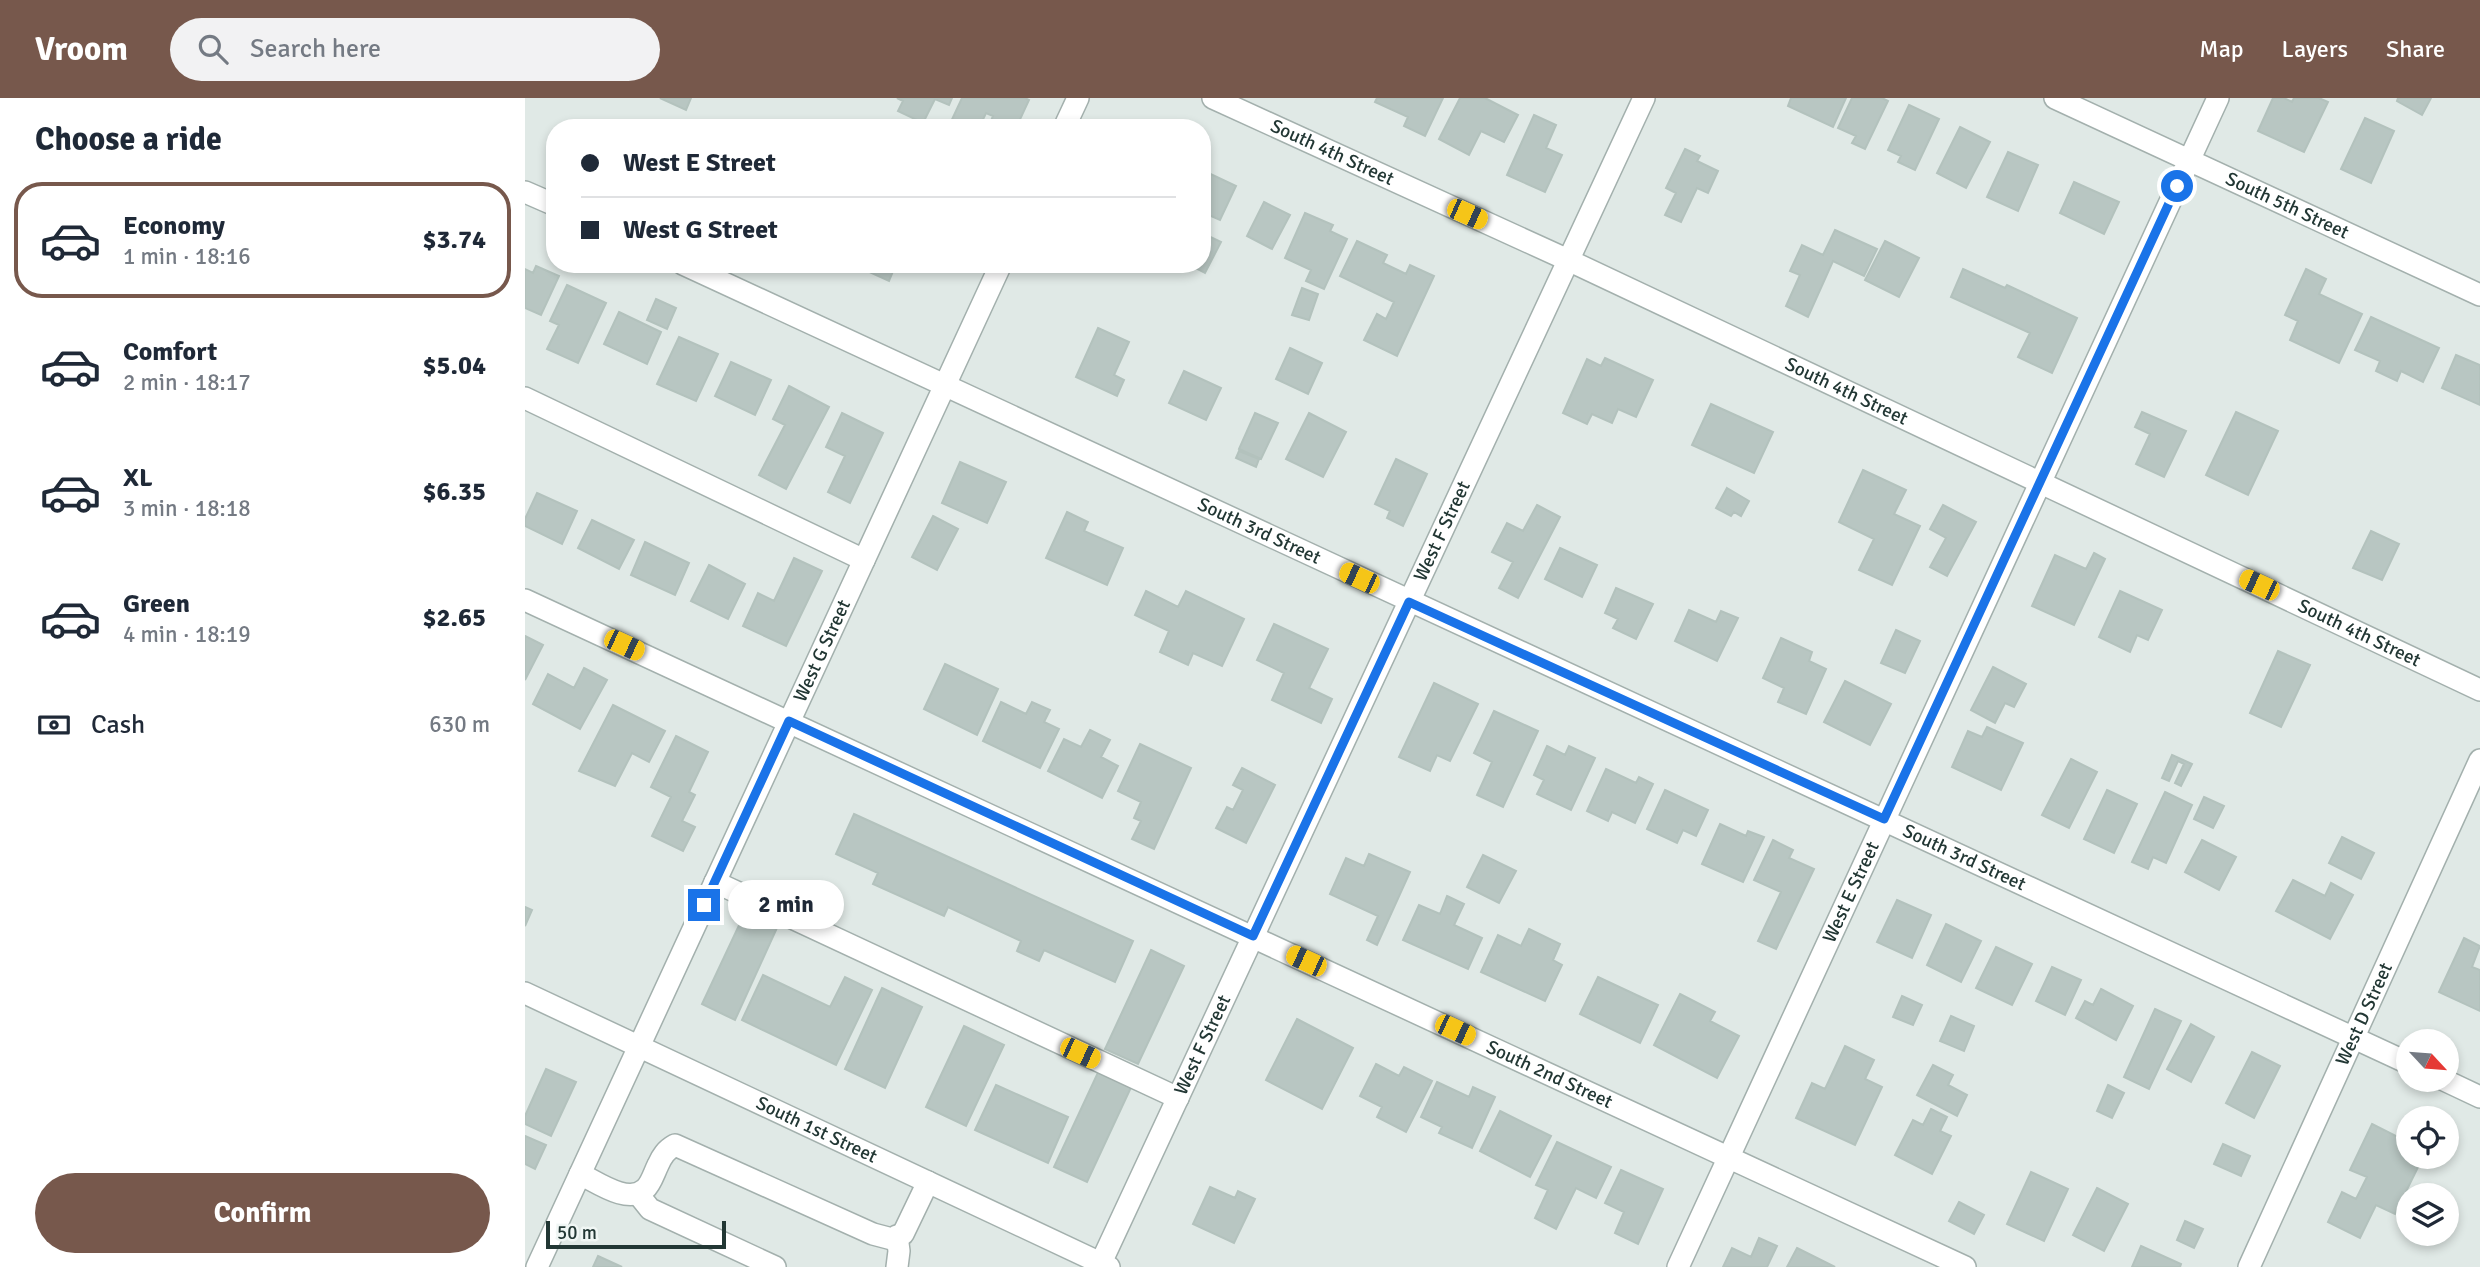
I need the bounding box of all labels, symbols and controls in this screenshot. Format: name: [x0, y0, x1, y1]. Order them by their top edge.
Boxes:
search box: [170, 18, 660, 81]
text: Vroom: [35, 29, 128, 70]
icon: search: [194, 30, 232, 68]
text: Search here: [250, 33, 381, 65]
text: Map: [2199, 34, 2244, 64]
text: Layers: [2282, 34, 2348, 64]
text: Share: [2386, 34, 2445, 64]
street label: South 4th Street: [1267, 114, 1398, 191]
text: Choose a ride: [35, 120, 222, 159]
text: West E Street: [623, 147, 776, 179]
street label: South 5th Street: [2222, 167, 2353, 245]
route start: [2161, 170, 2193, 202]
car: [1444, 196, 1491, 232]
icon: car: [39, 209, 102, 272]
text: Economy: [123, 210, 225, 242]
text: West G Street: [623, 214, 778, 246]
text: $3.74: [422, 224, 486, 256]
text: 1 min · 18:16: [123, 242, 251, 271]
icon: car: [39, 335, 102, 398]
text: Comfort: [123, 336, 217, 368]
text: $5.04: [422, 350, 486, 382]
street label: South 4th Street: [1781, 352, 1912, 431]
text: 2 min · 18:17: [123, 368, 251, 397]
icon: car: [39, 461, 102, 524]
text: XL: [123, 462, 153, 494]
text: $6.35: [422, 476, 486, 508]
street label: West F Street: [1408, 477, 1476, 585]
street label: South 3rd Street: [1194, 492, 1325, 570]
text: 3 min · 18:18: [123, 494, 251, 523]
car: [1336, 560, 1383, 596]
car: [2236, 567, 2283, 603]
icon: car: [39, 587, 102, 650]
text: Green: [123, 588, 190, 620]
street label: South 4th Street: [2294, 594, 2425, 672]
street label: West G Street: [788, 595, 856, 706]
text: $2.65: [422, 602, 486, 634]
text: 4 min · 18:19: [123, 620, 251, 649]
car: [601, 627, 648, 663]
icon: cash: [35, 706, 73, 744]
text: Cash: [91, 709, 145, 741]
text: 630 m: [429, 710, 490, 739]
street label: South 3rd Street: [1899, 819, 2030, 896]
street label: West E Street: [1818, 837, 1885, 946]
callout: 2 min: [729, 880, 844, 930]
route end: [688, 889, 720, 921]
text: 2 min: [758, 890, 814, 919]
car: [1283, 943, 1330, 979]
street label: West D Street: [2331, 959, 2398, 1069]
street label: West F Street: [1169, 991, 1236, 1099]
car: [1432, 1012, 1479, 1048]
north arrow: [2396, 1029, 2459, 1092]
map controls: [2396, 1029, 2459, 1246]
car: [1057, 1035, 1104, 1071]
street label: South 2nd Street: [1482, 1035, 1617, 1114]
street label: South 1st Street: [752, 1091, 881, 1169]
button: locate: [2396, 1106, 2459, 1169]
button: Confirm: [35, 1173, 490, 1253]
button: layers: [2396, 1183, 2459, 1246]
scale bar: [546, 1218, 726, 1250]
text: 50 m: [557, 1221, 597, 1245]

